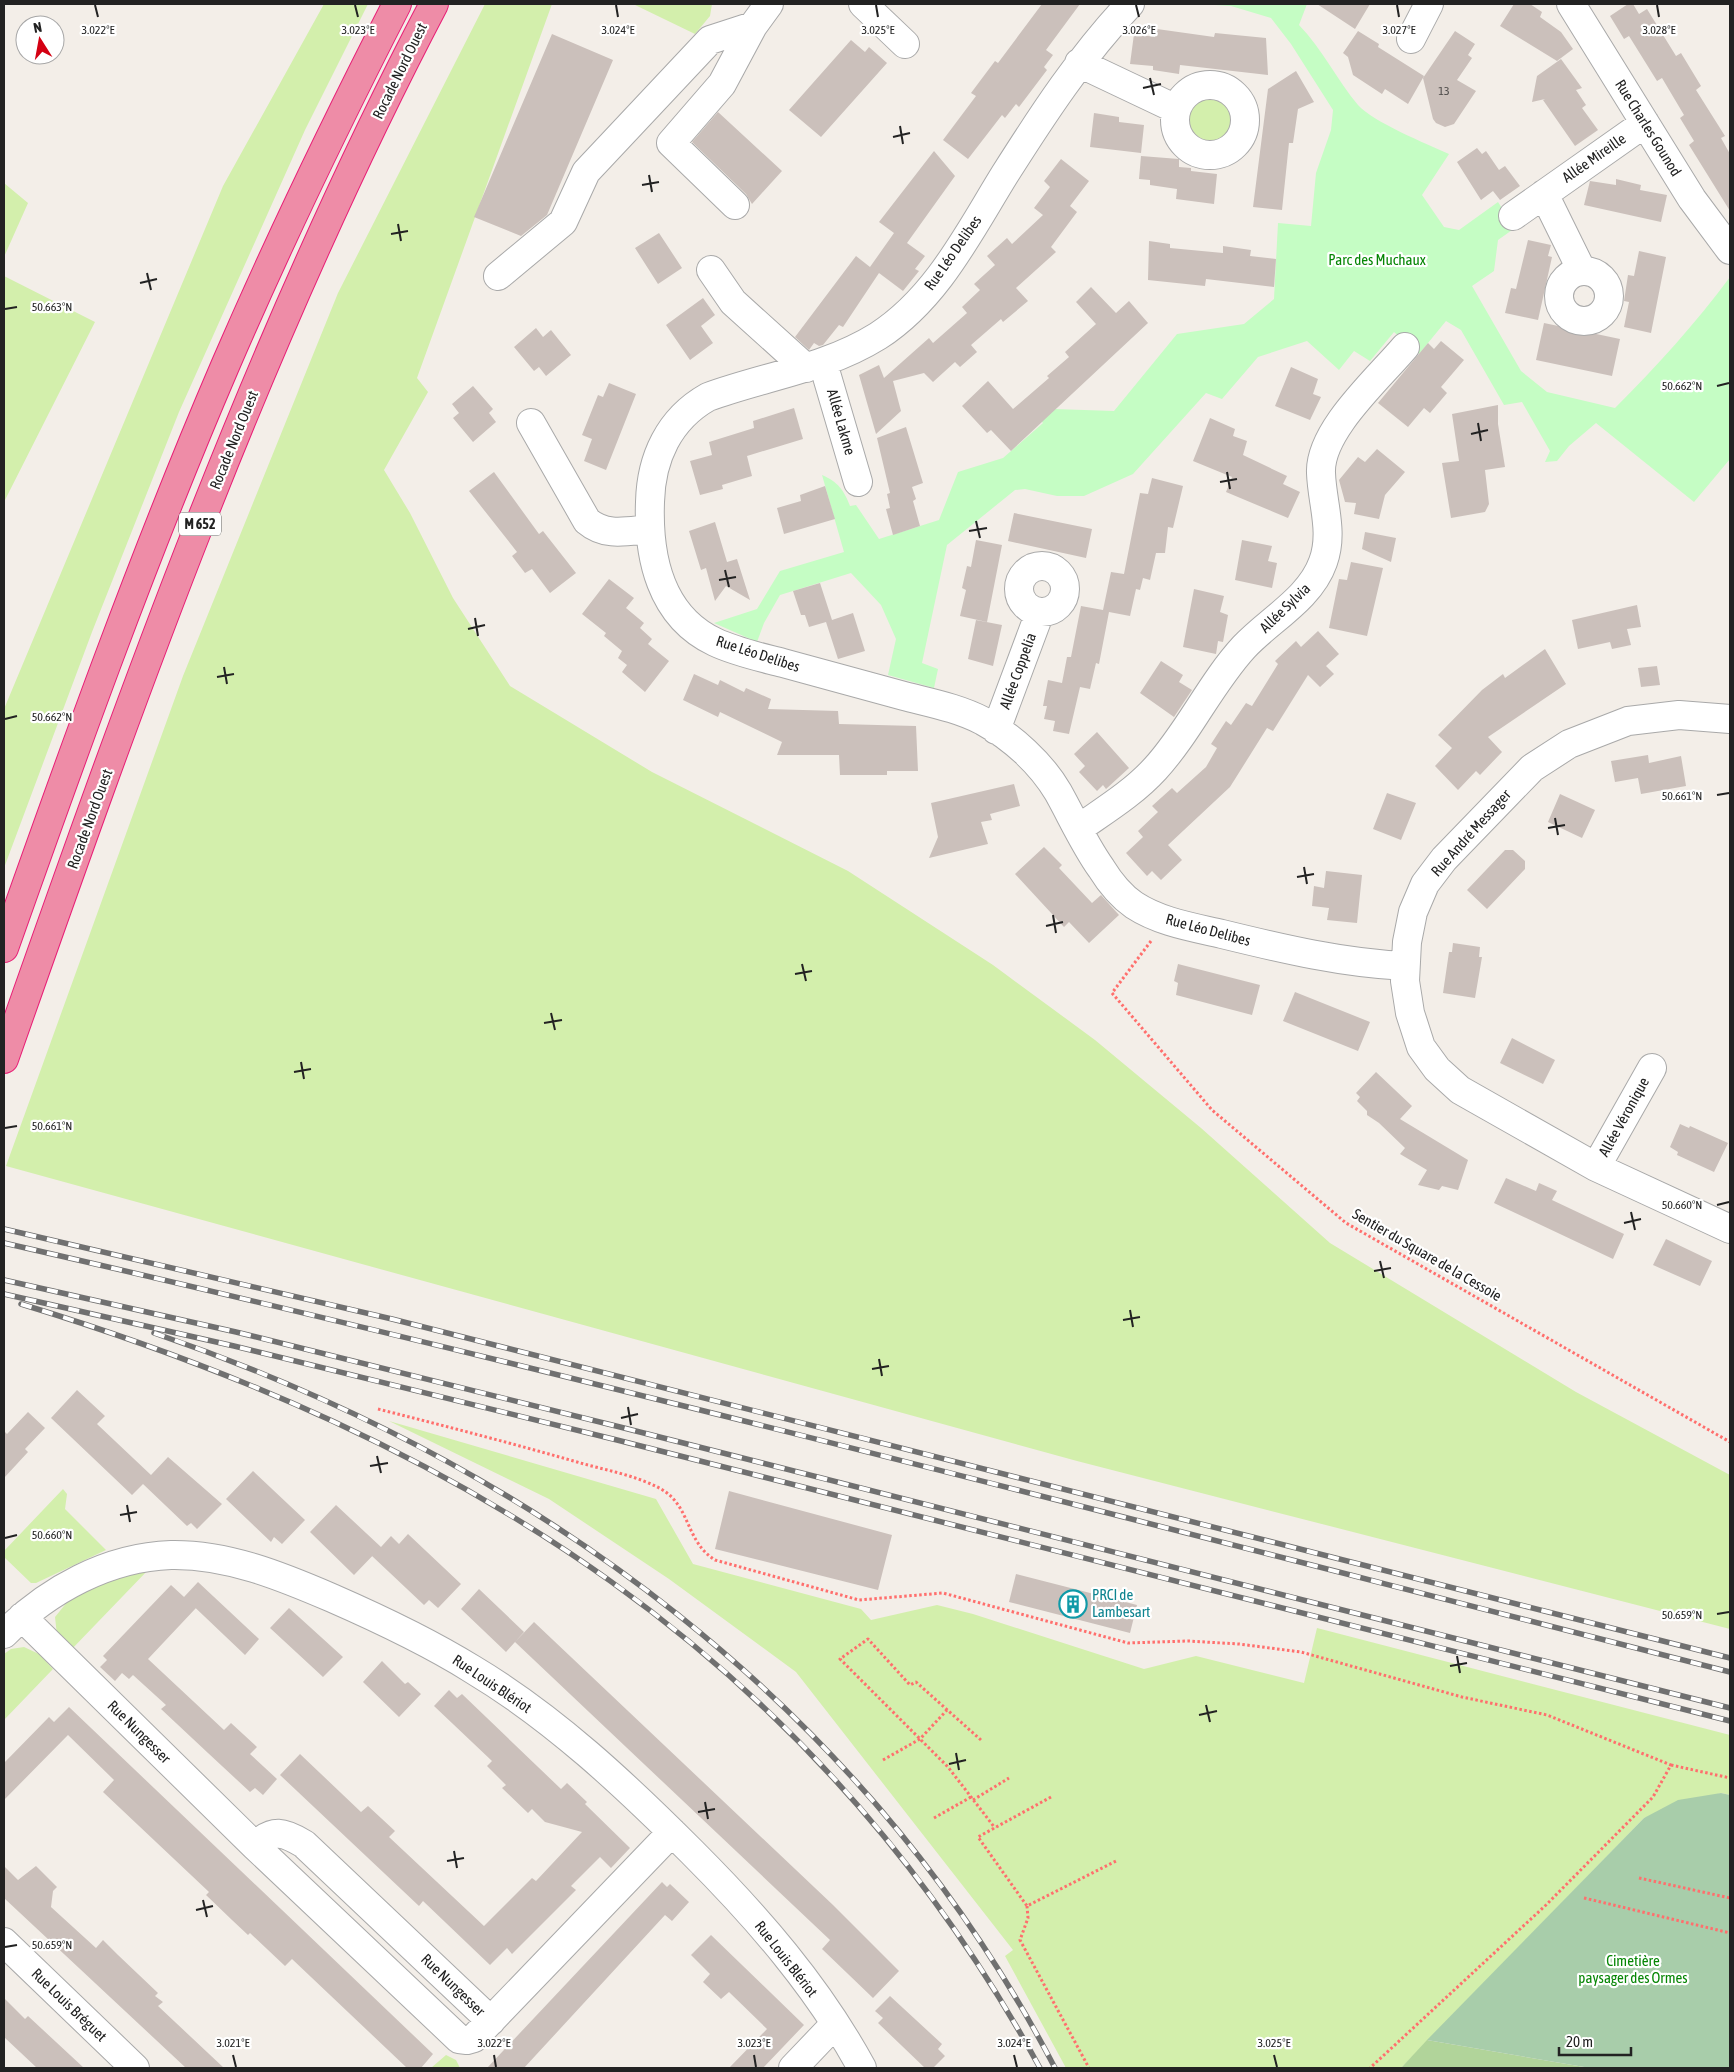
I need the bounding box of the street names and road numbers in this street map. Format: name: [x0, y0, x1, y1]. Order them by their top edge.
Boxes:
street label: Rocade Nord Ouest: [369, 20, 430, 122]
street label: Rue Charles Gounod: [1612, 76, 1685, 179]
street label: Allée Mireille: [1559, 129, 1629, 186]
street label: Rue Léo Delibes: [921, 212, 985, 293]
street label: Allée Lakme: [824, 387, 859, 457]
street label: Rocade Nord Ouest: [206, 388, 261, 492]
road number: M 652: [179, 512, 221, 536]
street label: Allée Sylvia: [1256, 579, 1313, 636]
street label: Allée Coppelia: [996, 630, 1039, 711]
street label: Rue Léo Delibes: [714, 632, 802, 675]
street label: Rocade Nord Ouest: [64, 767, 115, 871]
street label: Rue André Messager: [1427, 786, 1514, 879]
street label: Rue Léo Delibes: [1164, 910, 1252, 949]
street label: Allée Véronique: [1595, 1074, 1652, 1159]
street label: Sentier du Square de la Cessoie: [1350, 1205, 1505, 1304]
street label: Rue Louis Blériot: [450, 1651, 535, 1716]
street label: Rue Nungesser: [104, 1697, 175, 1767]
street label: Rue Louis Blériot: [752, 1917, 821, 2000]
street label: Rue Nungesser: [418, 1950, 489, 2020]
street label: Rue Louis Bréguet: [28, 1965, 110, 2045]

